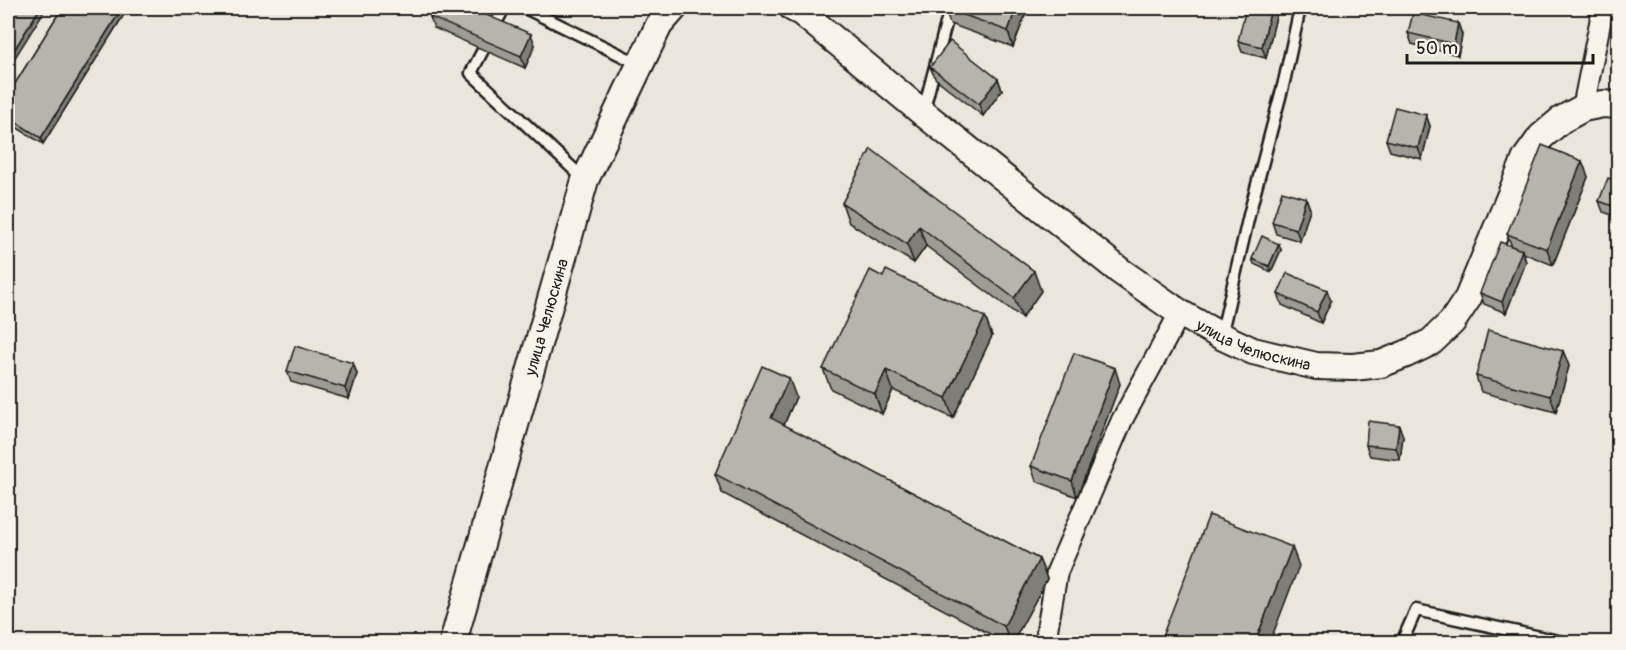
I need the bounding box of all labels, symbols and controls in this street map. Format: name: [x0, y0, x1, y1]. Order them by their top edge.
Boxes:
scale bar: [1407, 27, 1593, 65]
text: 50 m: [1416, 37, 1458, 60]
street label: улица Челюскина: [520, 256, 573, 379]
street label: улица Челюскина: [1192, 315, 1312, 375]

